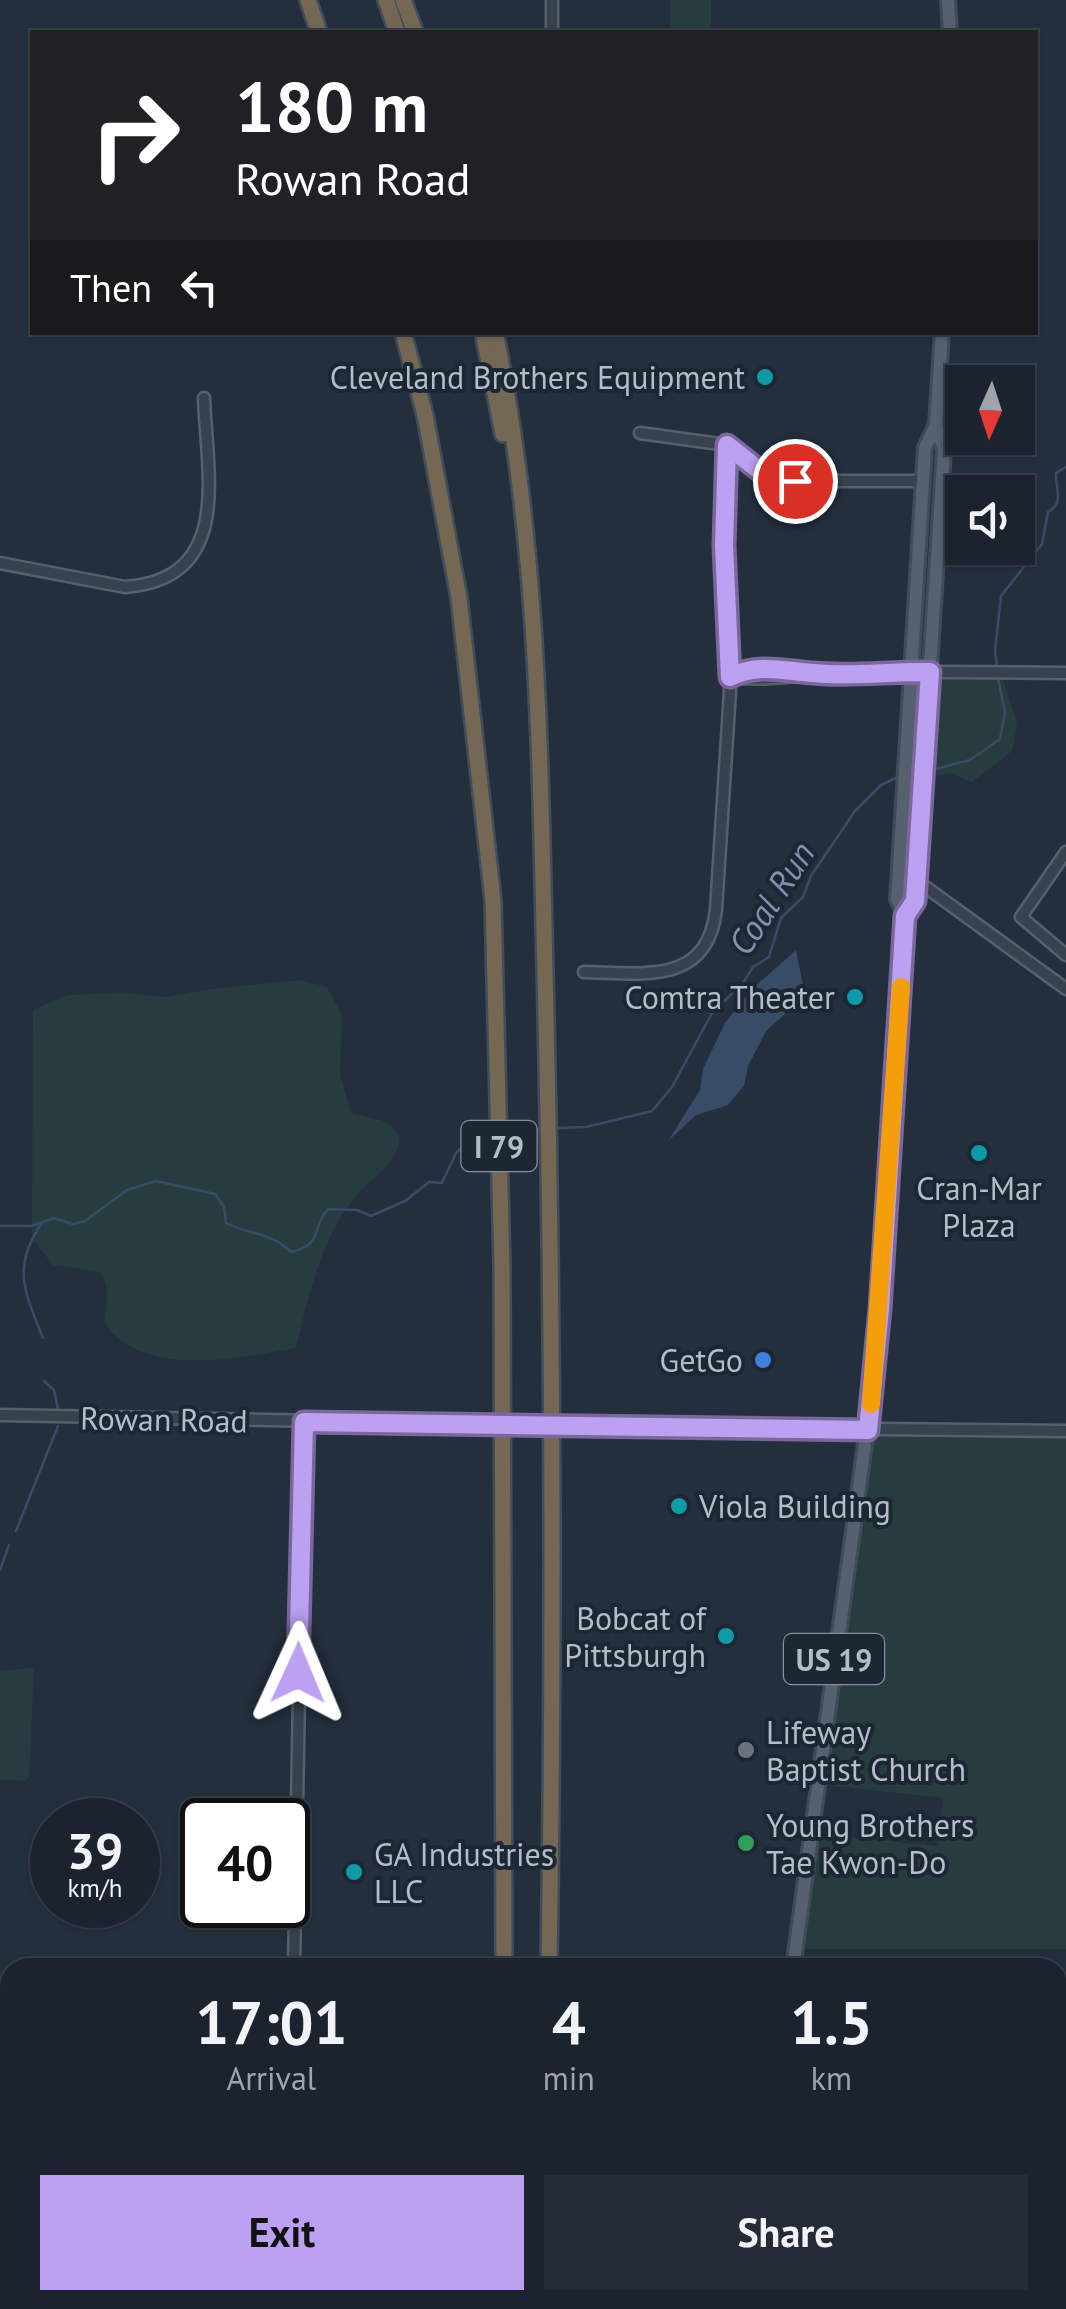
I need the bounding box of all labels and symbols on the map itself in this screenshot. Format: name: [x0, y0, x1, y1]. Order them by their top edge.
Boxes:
place label: Cleveland Brothers Equipment: [330, 356, 745, 398]
north arrow: [945, 365, 1035, 455]
marker: Cleveland Brothers Equipment: [754, 366, 776, 388]
pin: [753, 439, 838, 524]
water label: Coal Run: [717, 833, 825, 963]
place label: Comtra Theater: [625, 976, 835, 1018]
marker: Comtra Theater: [844, 986, 866, 1008]
road number: I 79: [462, 1121, 536, 1171]
marker: Cran-Mar Plaza: [968, 1142, 990, 1164]
place label: Cran-Mar Plaza: [916, 1167, 1042, 1246]
place label: GetGo: [660, 1339, 743, 1381]
marker: GetGo: [752, 1349, 774, 1371]
street label: Rowan Road: [80, 1397, 248, 1441]
place label: Viola Building: [698, 1485, 891, 1527]
marker: Viola Building: [668, 1495, 690, 1517]
place label: Bobcat of Pittsburgh: [564, 1597, 708, 1676]
position arrow: [246, 1621, 350, 1725]
marker: Bobcat of Pittsburgh: [715, 1625, 737, 1647]
road number: US 19: [784, 1634, 884, 1684]
place label: Lifeway Baptist Church: [766, 1711, 966, 1790]
marker: Lifeway Baptist Church: [735, 1739, 757, 1761]
speed limit sign: 40: [180, 1798, 310, 1928]
place label: Young Brothers Tae Kwon-Do: [766, 1804, 974, 1883]
marker: Young Brothers Tae Kwon-Do: [735, 1832, 757, 1854]
place label: GA Industries LLC: [374, 1833, 554, 1912]
marker: GA Industries LLC: [343, 1861, 365, 1883]

